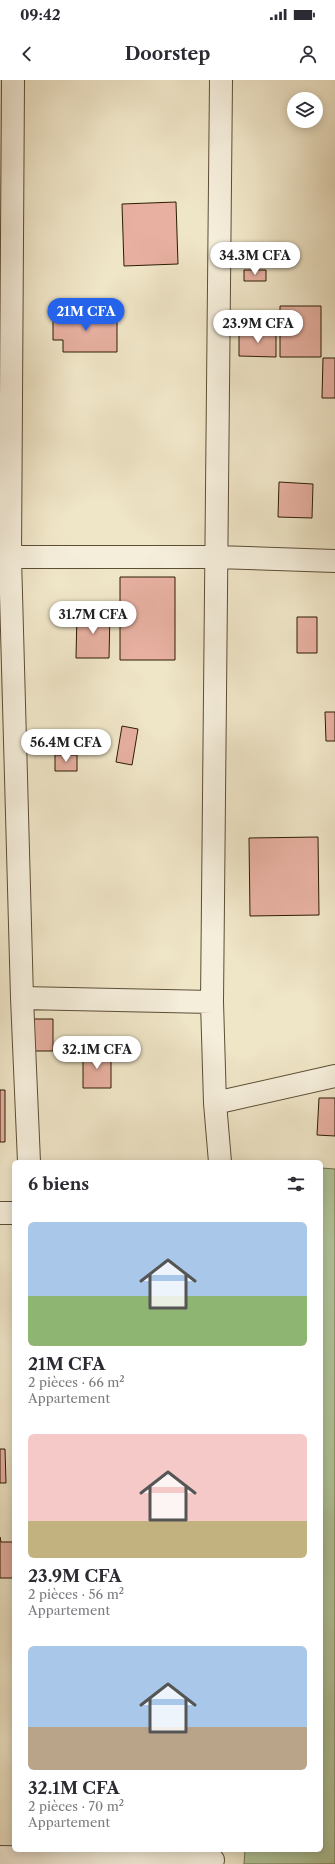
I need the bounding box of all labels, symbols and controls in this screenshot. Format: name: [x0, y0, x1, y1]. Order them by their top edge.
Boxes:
text: 09:42: [20, 5, 61, 24]
icon: back: [16, 43, 38, 65]
text: Doorstep: [125, 43, 210, 65]
icon: person: [297, 43, 319, 65]
map controls: [287, 92, 323, 128]
button: layers: [287, 92, 323, 128]
pin: 34.3M CFA: [209, 242, 301, 276]
text: 34.3M CFA: [219, 247, 291, 263]
pin: 21M CFA: [49, 298, 123, 332]
text: 21M CFA: [56, 303, 116, 319]
pin: 23.9M CFA: [212, 310, 304, 344]
text: 23.9M CFA: [222, 315, 294, 331]
pin: 31.7M CFA: [47, 601, 139, 635]
text: 31.7M CFA: [58, 606, 128, 622]
pin: 56.4M CFA: [20, 729, 112, 763]
text: 56.4M CFA: [30, 734, 102, 750]
pin: 32.1M CFA: [51, 1036, 143, 1070]
text: 32.1M CFA: [62, 1041, 132, 1057]
icon: filters: [285, 1173, 307, 1195]
text: 6 biens: [28, 1174, 89, 1194]
icon: home: [132, 1248, 204, 1320]
text: 21M CFA: [28, 1354, 105, 1374]
text: 2 pièces · 66 m²: [28, 1374, 125, 1390]
text: Appartement: [28, 1390, 110, 1406]
icon: home: [132, 1460, 204, 1532]
text: 23.9M CFA: [28, 1566, 122, 1586]
text: 2 pièces · 56 m²: [28, 1586, 124, 1602]
text: Appartement: [28, 1602, 110, 1618]
icon: home: [132, 1672, 204, 1744]
text: 32.1M CFA: [28, 1778, 120, 1798]
text: 2 pièces · 70 m²: [28, 1798, 124, 1814]
text: Appartement: [28, 1814, 110, 1830]

